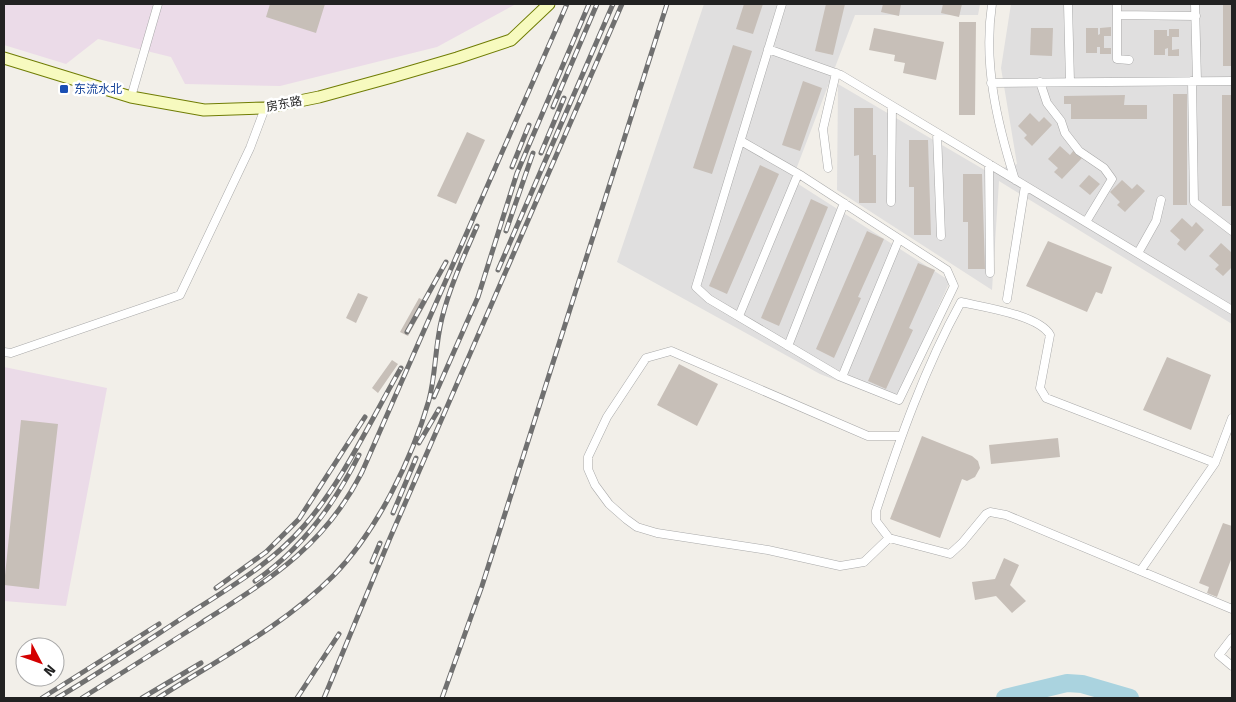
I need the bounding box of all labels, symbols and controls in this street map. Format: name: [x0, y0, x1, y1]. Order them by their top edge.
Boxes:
place label: 东流水北: [74, 82, 122, 96]
marker: 东流水北: [58, 83, 70, 95]
street label: 房东路: [265, 94, 303, 114]
north arrow: [15, 637, 65, 687]
text: N: [40, 661, 59, 679]

